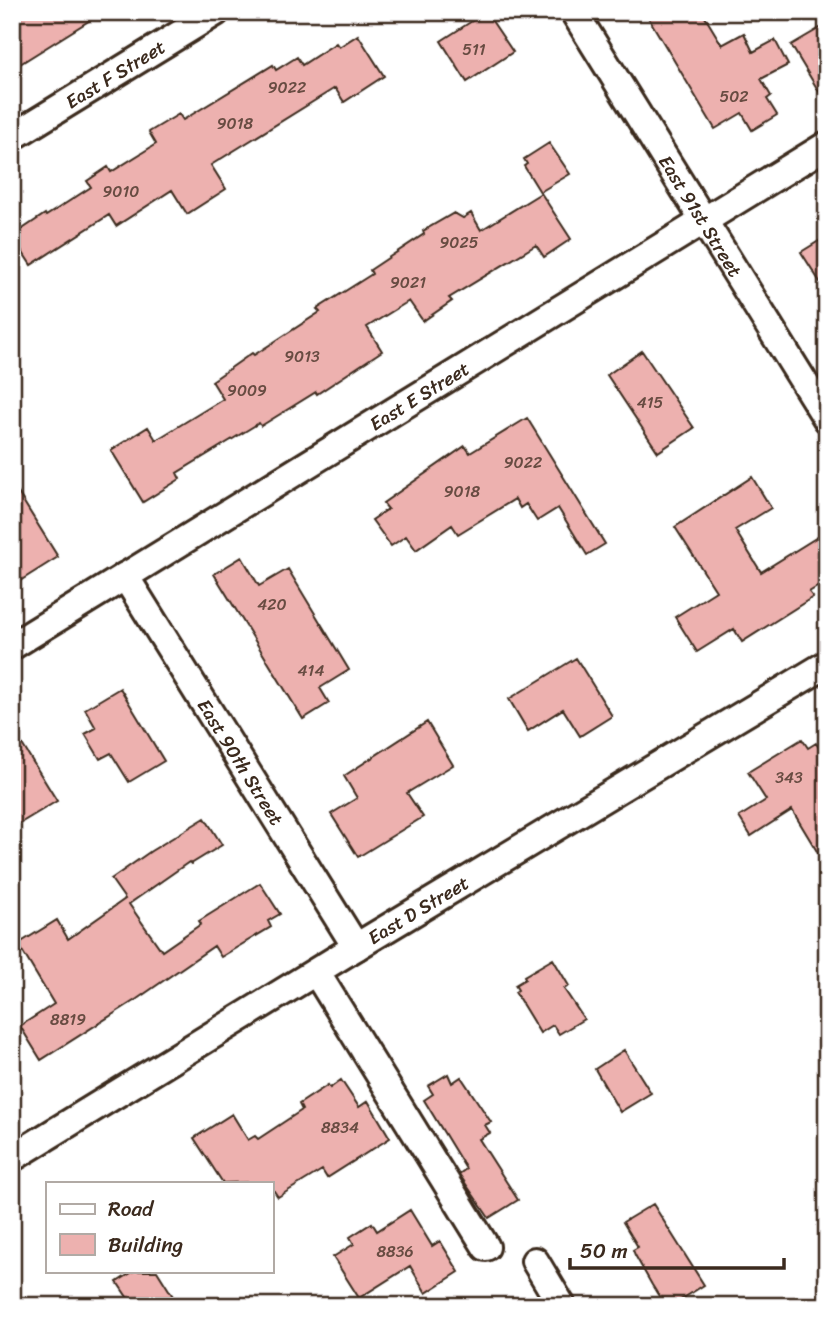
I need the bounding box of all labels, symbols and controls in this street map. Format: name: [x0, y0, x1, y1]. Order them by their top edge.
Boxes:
street label: East F Street: [59, 30, 172, 117]
house number: 511: [462, 35, 486, 64]
house number: 9022: [268, 73, 306, 102]
house number: 502: [719, 82, 749, 111]
house number: 9018: [217, 109, 254, 138]
street label: East 91st Street: [650, 148, 751, 284]
house number: 9010: [103, 177, 139, 206]
house number: 9025: [440, 228, 479, 257]
house number: 9021: [390, 268, 426, 297]
house number: 9013: [284, 342, 320, 371]
street label: East E Street: [362, 352, 476, 439]
house number: 9009: [227, 376, 267, 405]
house number: 415: [637, 388, 664, 417]
house number: 9022: [504, 448, 542, 477]
house number: 9018: [444, 477, 481, 506]
house number: 420: [257, 590, 287, 619]
house number: 414: [298, 656, 324, 685]
street label: East 90th Street: [189, 692, 293, 832]
house number: 343: [775, 763, 803, 792]
street label: East D Street: [361, 866, 475, 953]
house number: 8819: [50, 1005, 86, 1034]
house number: 8834: [321, 1113, 359, 1142]
legend: [46, 1182, 273, 1272]
text: Road: [108, 1190, 155, 1228]
text: Building: [108, 1226, 184, 1264]
scale bar: [570, 1227, 783, 1271]
text: 50 m: [580, 1232, 628, 1270]
house number: 8836: [376, 1237, 414, 1266]

